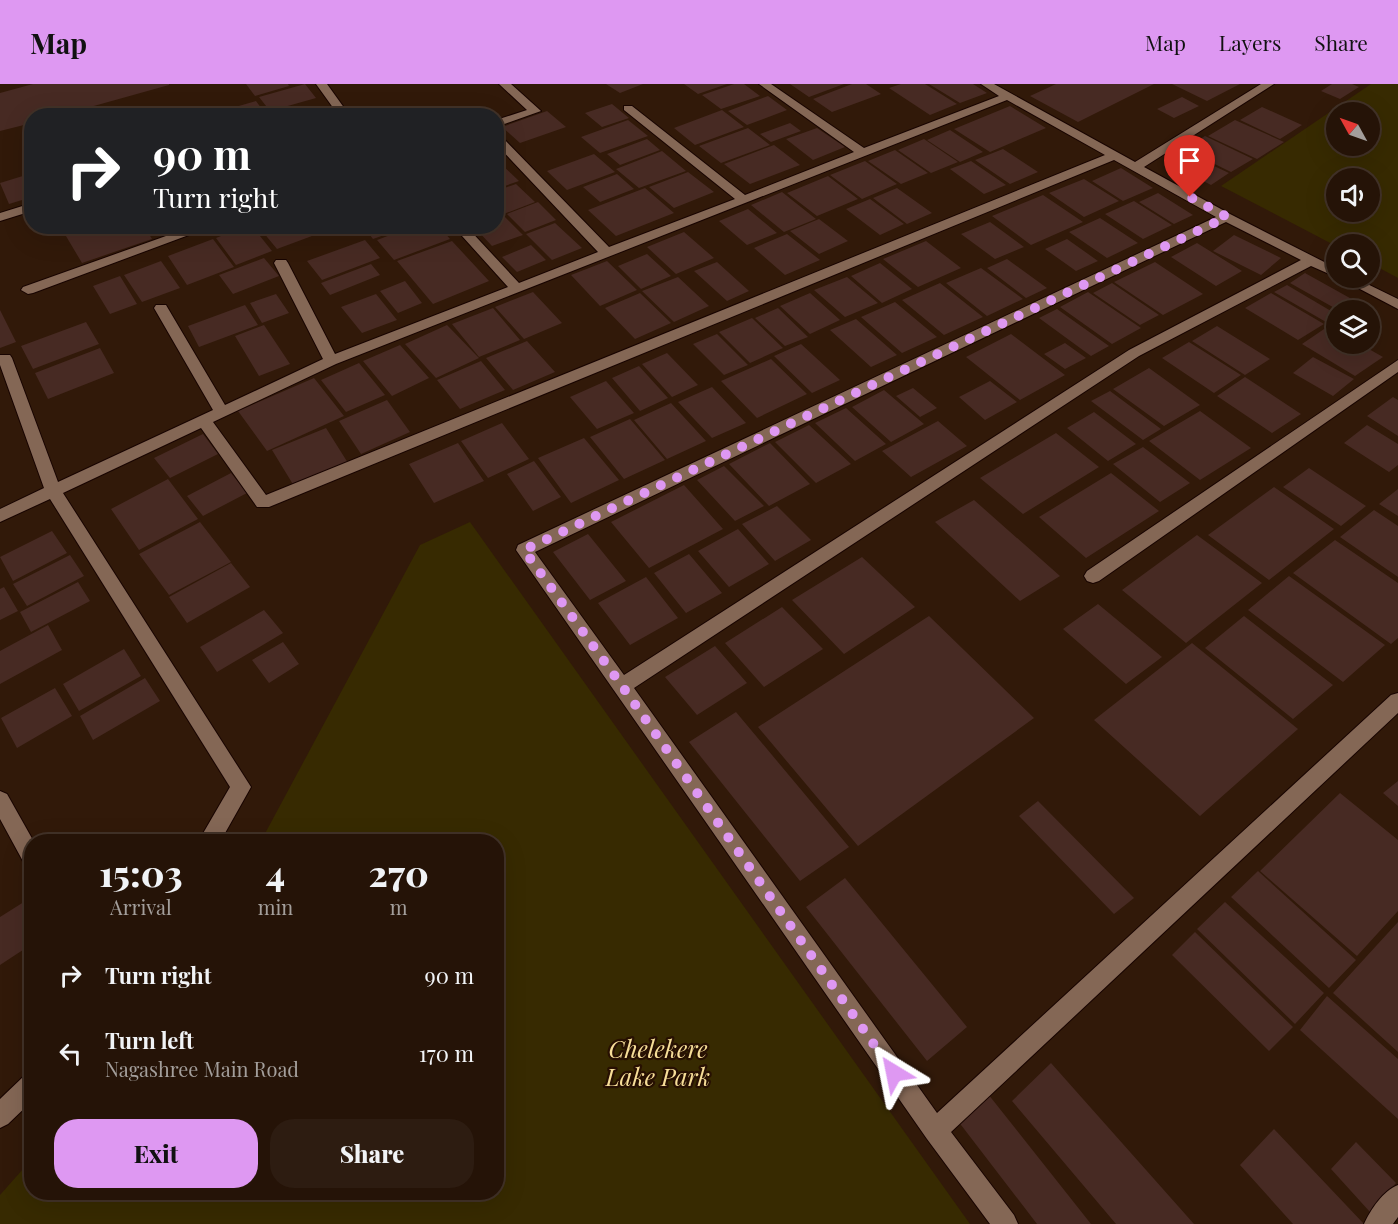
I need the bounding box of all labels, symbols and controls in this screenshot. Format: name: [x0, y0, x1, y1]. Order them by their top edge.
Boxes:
text: Map: [30, 24, 87, 61]
text: Map: [1145, 28, 1186, 56]
text: Layers: [1219, 28, 1281, 56]
text: Share: [1314, 28, 1368, 56]
north arrow: [1326, 102, 1380, 156]
map controls: [1326, 102, 1380, 354]
text: 90 m: [153, 125, 251, 181]
icon: right: [54, 132, 132, 210]
pin: [1164, 135, 1215, 197]
icon: arrive: [1173, 144, 1206, 177]
button: sound: [1326, 168, 1380, 222]
text: Turn right: [153, 179, 278, 215]
button: search: [1326, 234, 1380, 288]
button: layers: [1326, 300, 1380, 354]
text: 15:03: [99, 848, 182, 896]
text: 4: [266, 848, 285, 896]
text: 270: [369, 848, 429, 896]
text: Arrival: [110, 893, 172, 920]
text: min: [258, 893, 293, 920]
text: m: [390, 893, 408, 920]
icon: right: [54, 959, 87, 992]
text: Turn right: [105, 960, 211, 990]
text: 90 m: [425, 960, 474, 990]
text: Turn left: [105, 1025, 194, 1055]
park label: Chelekere Lake Park: [605, 1032, 710, 1092]
icon: left: [54, 1037, 87, 1070]
text: 170 m: [419, 1038, 474, 1068]
position arrow: [862, 1041, 926, 1105]
text: Nagashree Main Road: [105, 1055, 299, 1082]
button: Exit: [54, 1119, 258, 1188]
button: Share: [270, 1119, 474, 1188]

